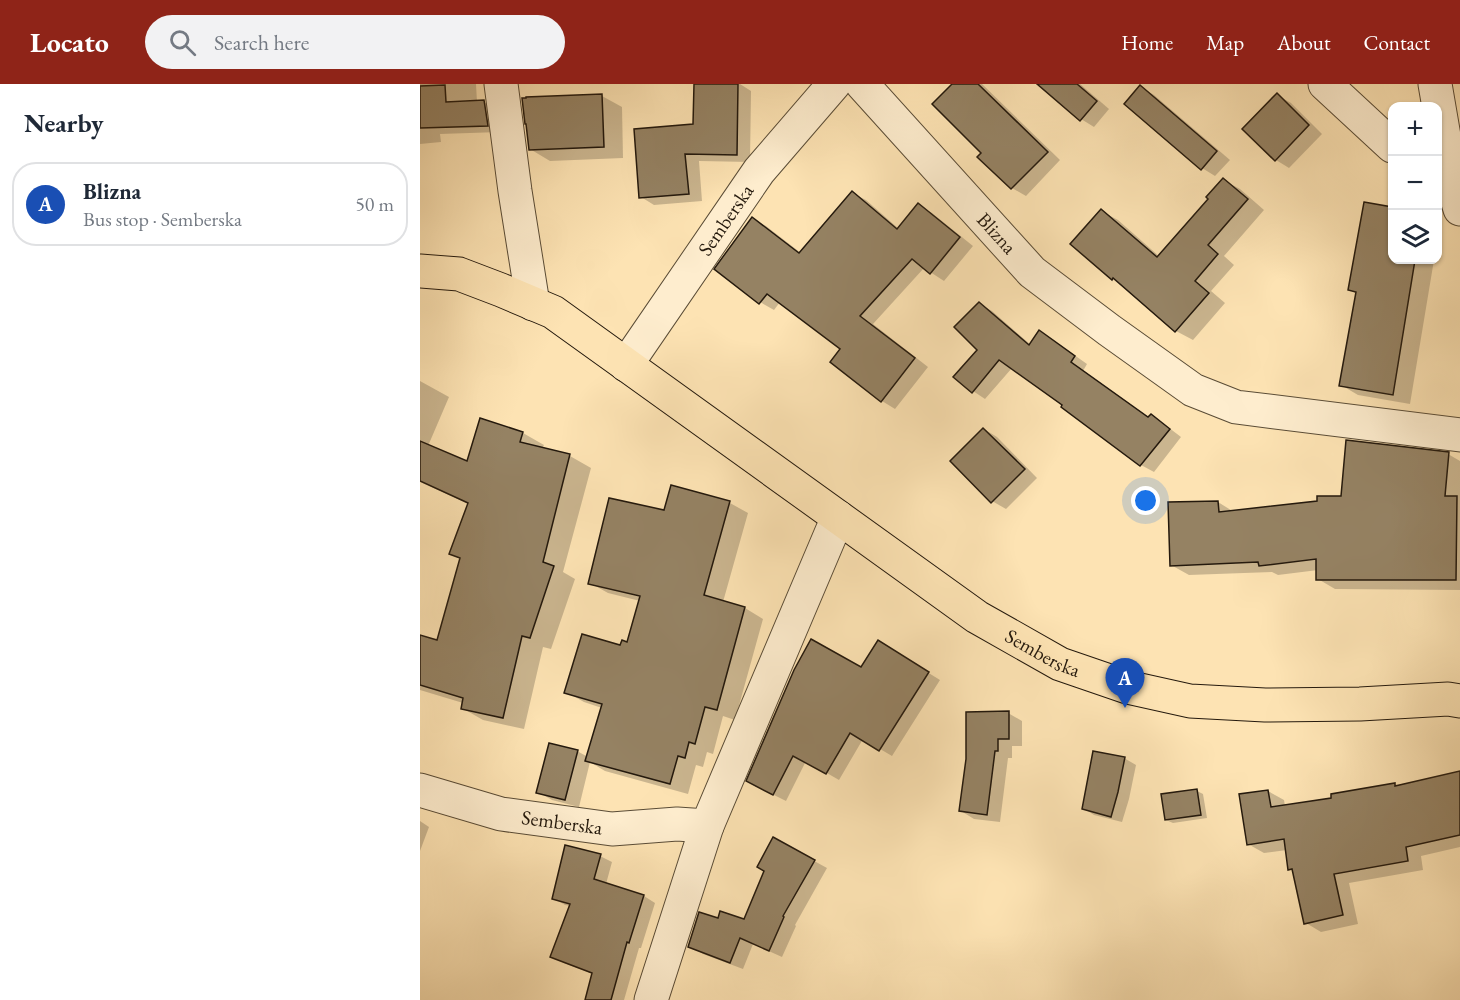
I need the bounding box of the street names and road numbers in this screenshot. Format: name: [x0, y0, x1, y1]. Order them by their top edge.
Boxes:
street label: Semberska: [692, 179, 759, 261]
street label: Blizna: [971, 207, 1022, 259]
street label: Semberska: [1001, 623, 1084, 683]
street label: Semberska: [520, 804, 604, 841]

